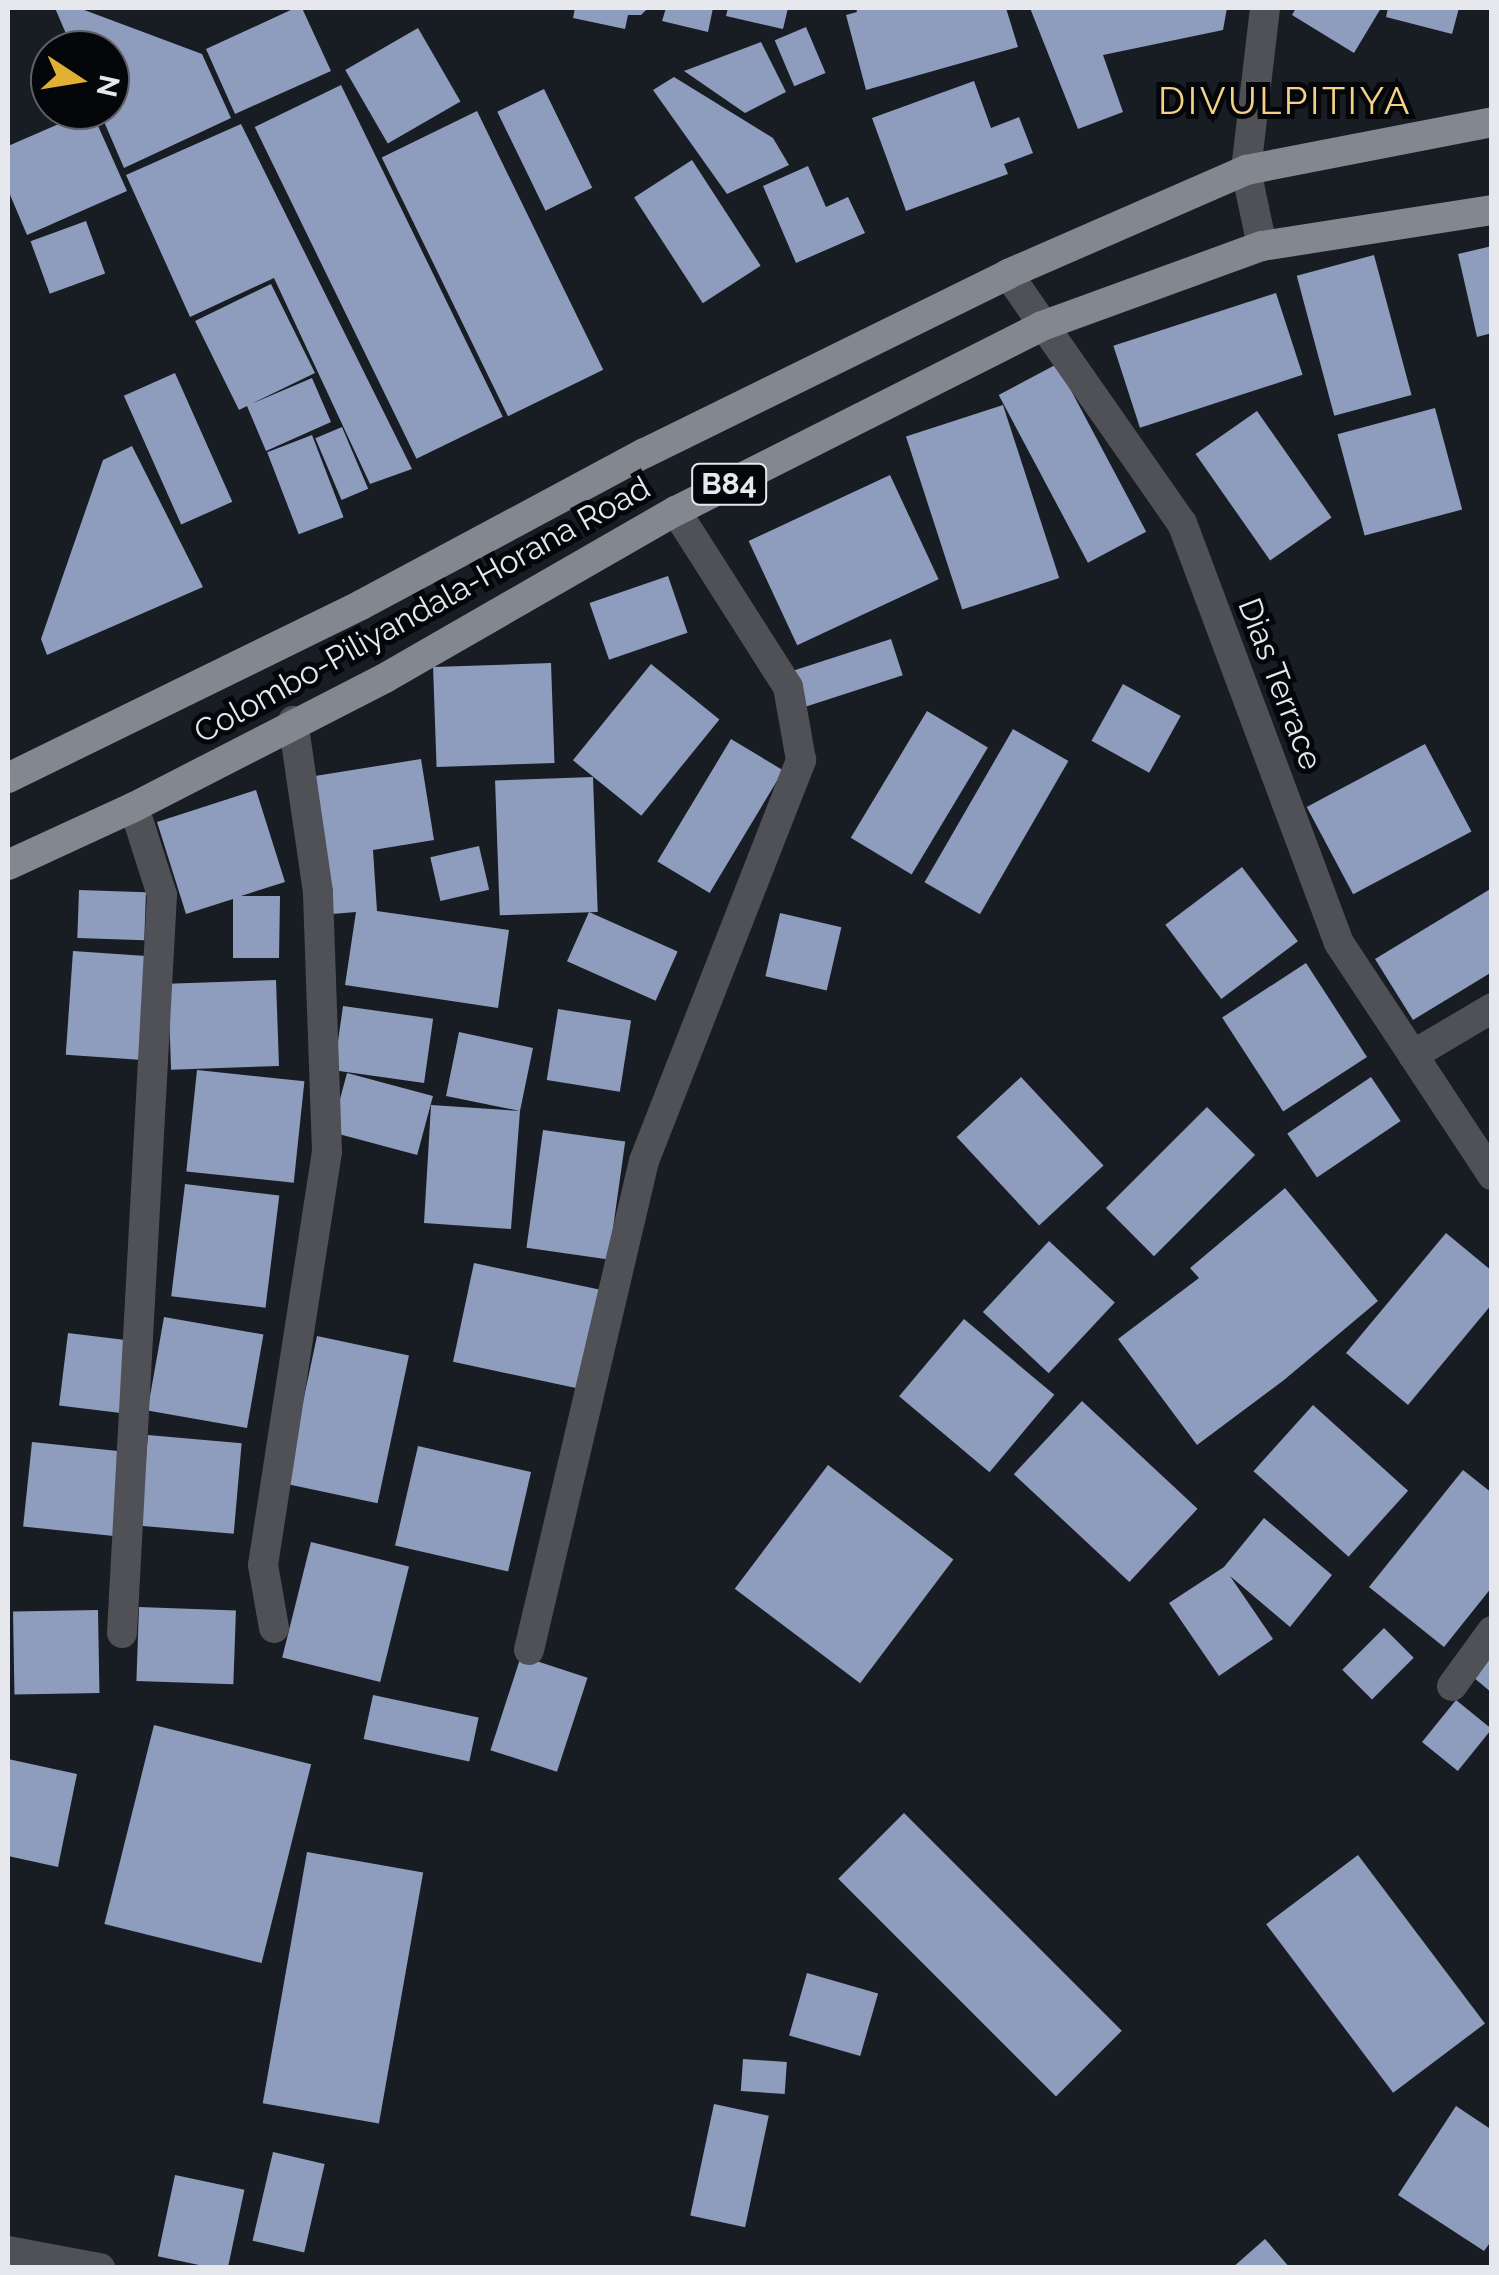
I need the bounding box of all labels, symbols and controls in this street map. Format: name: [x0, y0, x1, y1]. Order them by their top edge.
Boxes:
north arrow: [30, 30, 130, 130]
text: N: [90, 72, 126, 100]
district label: DIVULPITIYA: [1158, 78, 1412, 124]
road number: B84: [689, 459, 769, 509]
street label: Colombo-Piliyandala-Horana Road: [187, 468, 657, 752]
street label: Dias Terrace: [1230, 592, 1330, 776]

